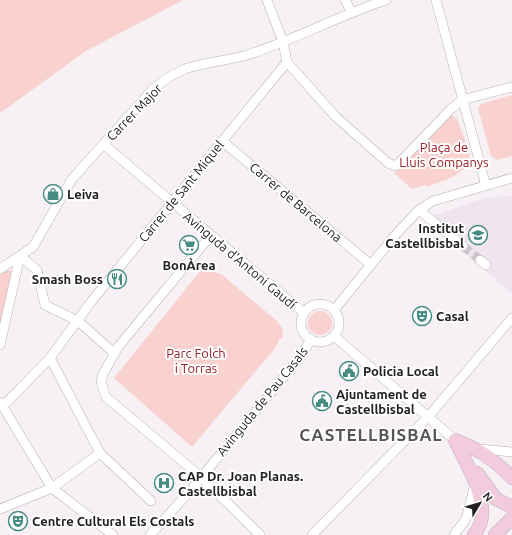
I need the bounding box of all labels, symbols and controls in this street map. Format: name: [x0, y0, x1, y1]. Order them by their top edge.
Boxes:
street label: Carrer Major: [104, 81, 165, 143]
street label: Carrer de Sant Miquel: [136, 137, 227, 245]
park label: Plaça de Lluis Companys: [399, 140, 489, 169]
street label: Carrer de Barcelona: [247, 160, 345, 244]
shop icon: Leiva: [42, 183, 64, 205]
place label: Leiva: [67, 187, 99, 201]
street label: Avinguda d'Antoni Gaudí: [181, 209, 300, 312]
place label: Institut Castellbisbal: [385, 221, 464, 250]
school or university icon: Institut Castellbisbal: [467, 224, 489, 246]
supermarket icon: BonÀrea: [178, 234, 200, 256]
place label: BonÀrea: [163, 257, 215, 272]
restaurant icon: Smash Boss: [106, 268, 128, 290]
place label: Smash Boss: [32, 272, 103, 286]
theatre icon: Casal: [411, 305, 433, 327]
place label: Casal: [436, 309, 469, 323]
street label: Avinguda de Pau Casals: [214, 344, 310, 458]
park label: Parc Folch i Torras: [166, 346, 226, 375]
public building icon: Policia Local: [338, 360, 360, 382]
place label: Policia Local: [363, 364, 439, 378]
place label: Ajuntament de Castellbisbal: [336, 387, 427, 416]
public building icon: Ajuntament de Castellbisbal: [311, 390, 333, 412]
district label: CASTELLBISBAL: [299, 425, 443, 444]
place label: CAP Dr. Joan Planas. Castellbisbal: [178, 469, 303, 498]
hospital icon: CAP Dr. Joan Planas. Castellbisbal: [153, 472, 175, 494]
north arrow: [460, 483, 500, 523]
text: N: [481, 490, 495, 504]
theatre icon: Centre Cultural Els Costals: [7, 510, 29, 532]
place label: Centre Cultural Els Costals: [32, 514, 195, 528]

